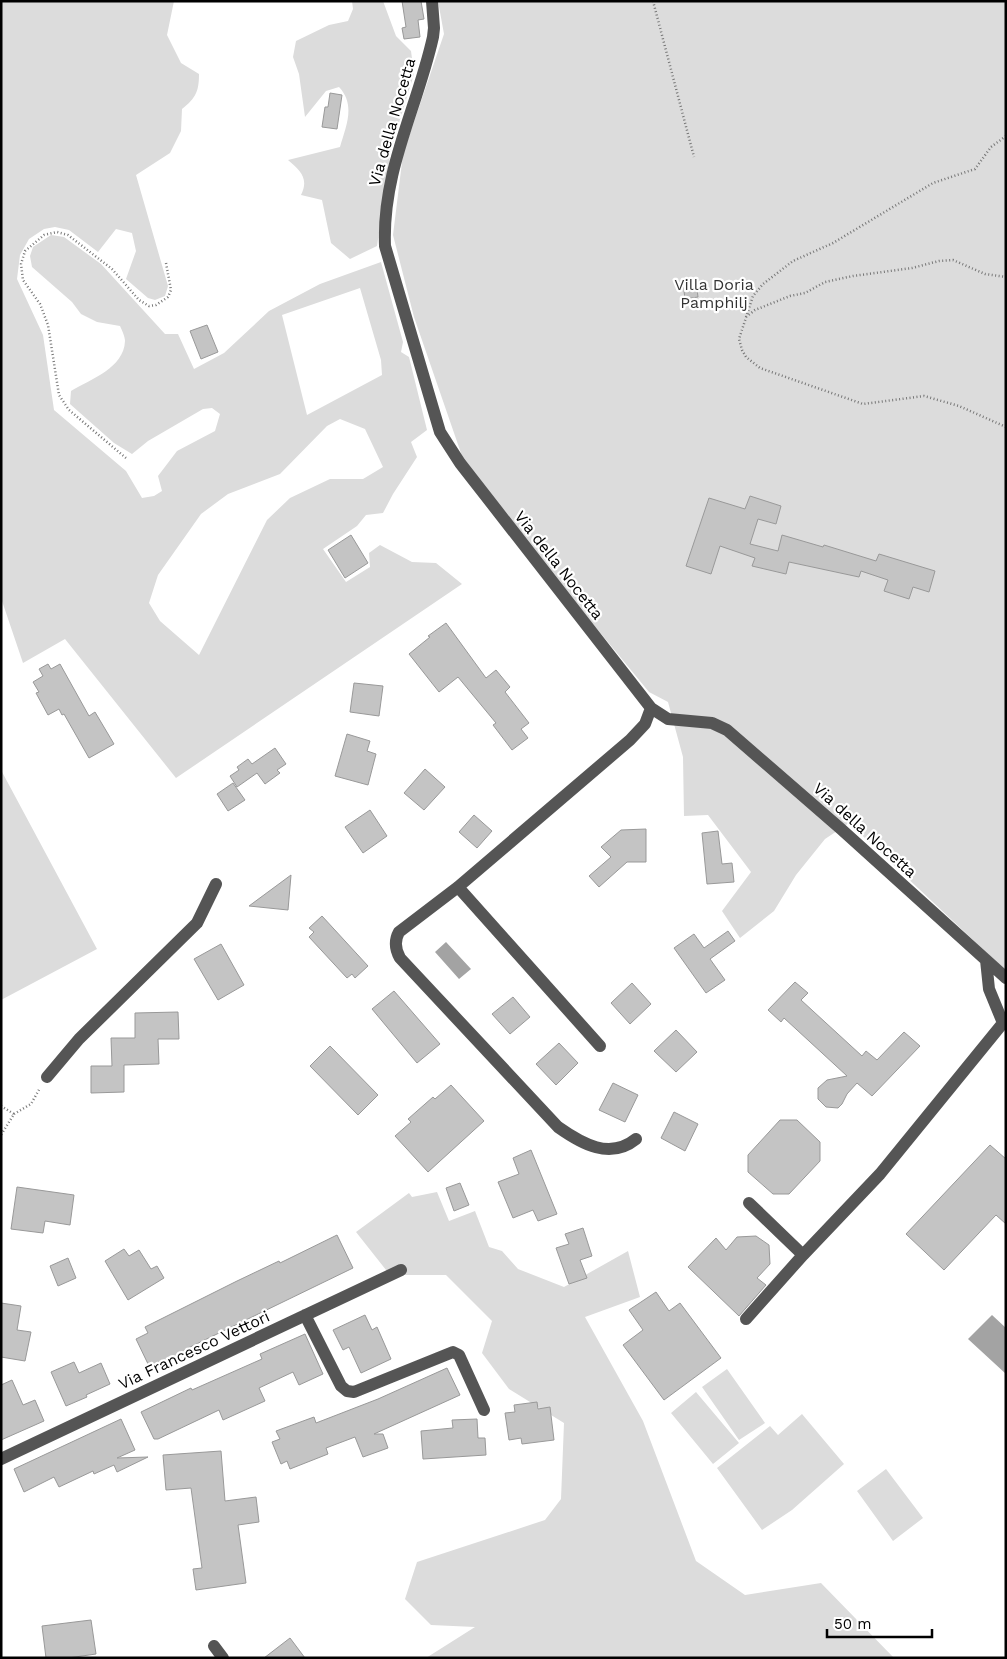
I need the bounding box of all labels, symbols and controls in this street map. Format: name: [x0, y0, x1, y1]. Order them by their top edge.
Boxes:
street label: Via della Nocetta: [365, 56, 419, 188]
park label: Villa Doria Pamphilj: [674, 275, 754, 312]
street label: Via della Nocetta: [511, 507, 607, 623]
street label: Via della Nocetta: [809, 779, 921, 881]
street label: Via Francesco Vettori: [115, 1307, 273, 1393]
scale bar: [827, 1606, 932, 1638]
text: 50 m: [834, 1615, 871, 1633]

